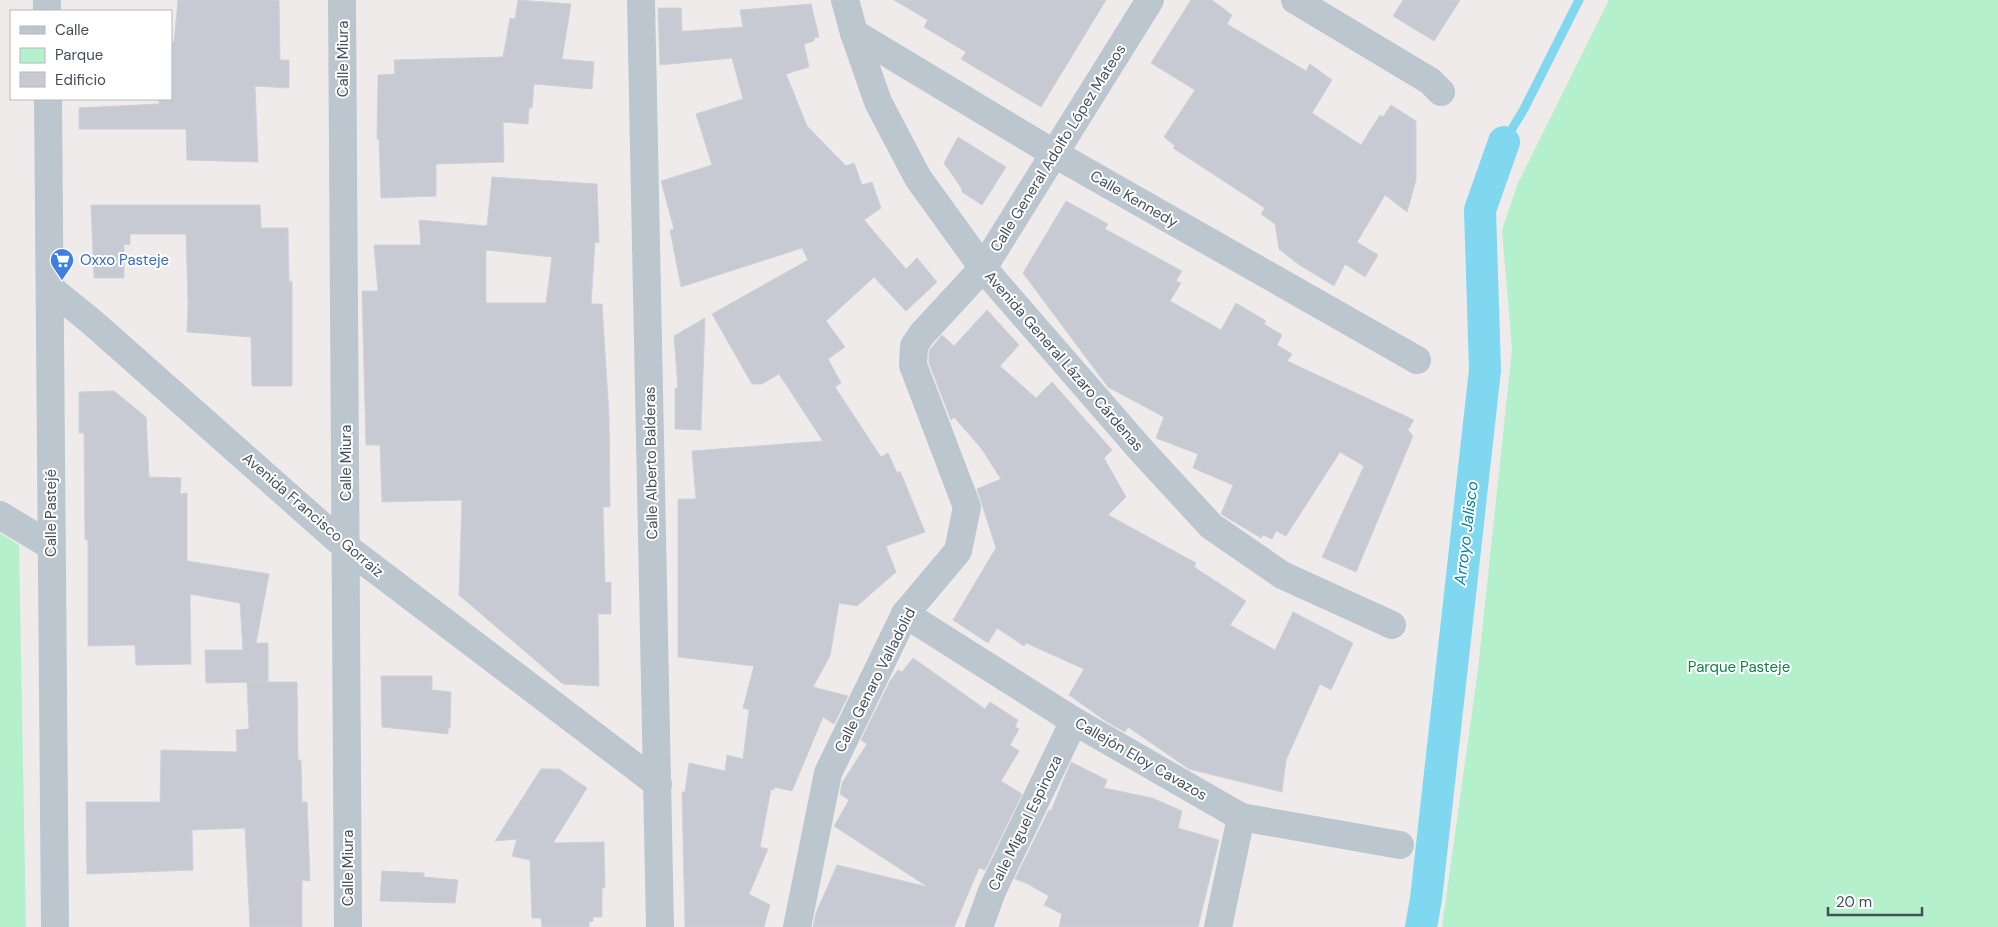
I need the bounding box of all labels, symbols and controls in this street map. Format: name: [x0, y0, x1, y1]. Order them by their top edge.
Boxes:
legend: [10, 10, 172, 100]
text: Calle: [55, 20, 89, 40]
street label: Calle Miura: [333, 21, 353, 97]
street label: Calle General Adolfo López Mateos: [986, 40, 1130, 256]
text: Parque: [55, 45, 103, 65]
text: Edificio: [55, 70, 106, 90]
street label: Calle Kennedy: [1086, 166, 1182, 233]
supermarket icon: Oxxo Pasteje: [49, 247, 75, 281]
place label: Oxxo Pasteje: [80, 250, 169, 270]
street label: Avenida General Lázaro Cárdenas: [980, 267, 1148, 455]
street label: Calle Alberto Balderas: [640, 386, 662, 540]
street label: Calle Miura: [336, 425, 356, 501]
street label: Avenida Francisco Gorraiz: [238, 448, 388, 582]
street label: Calle Pastejé: [41, 469, 61, 557]
water label: Arroyo Jalisco: [1449, 480, 1483, 587]
street label: Calle Genaro Valladolid: [830, 604, 920, 756]
park label: Parque Pasteje: [1688, 657, 1790, 677]
street label: Callejón Eloy Cavazos: [1071, 713, 1211, 805]
street label: Calle Miguel Espinoza: [983, 752, 1067, 894]
street label: Calle Miura: [338, 830, 358, 906]
scale bar: [1828, 884, 1922, 916]
text: 20 m: [1836, 892, 1872, 912]

